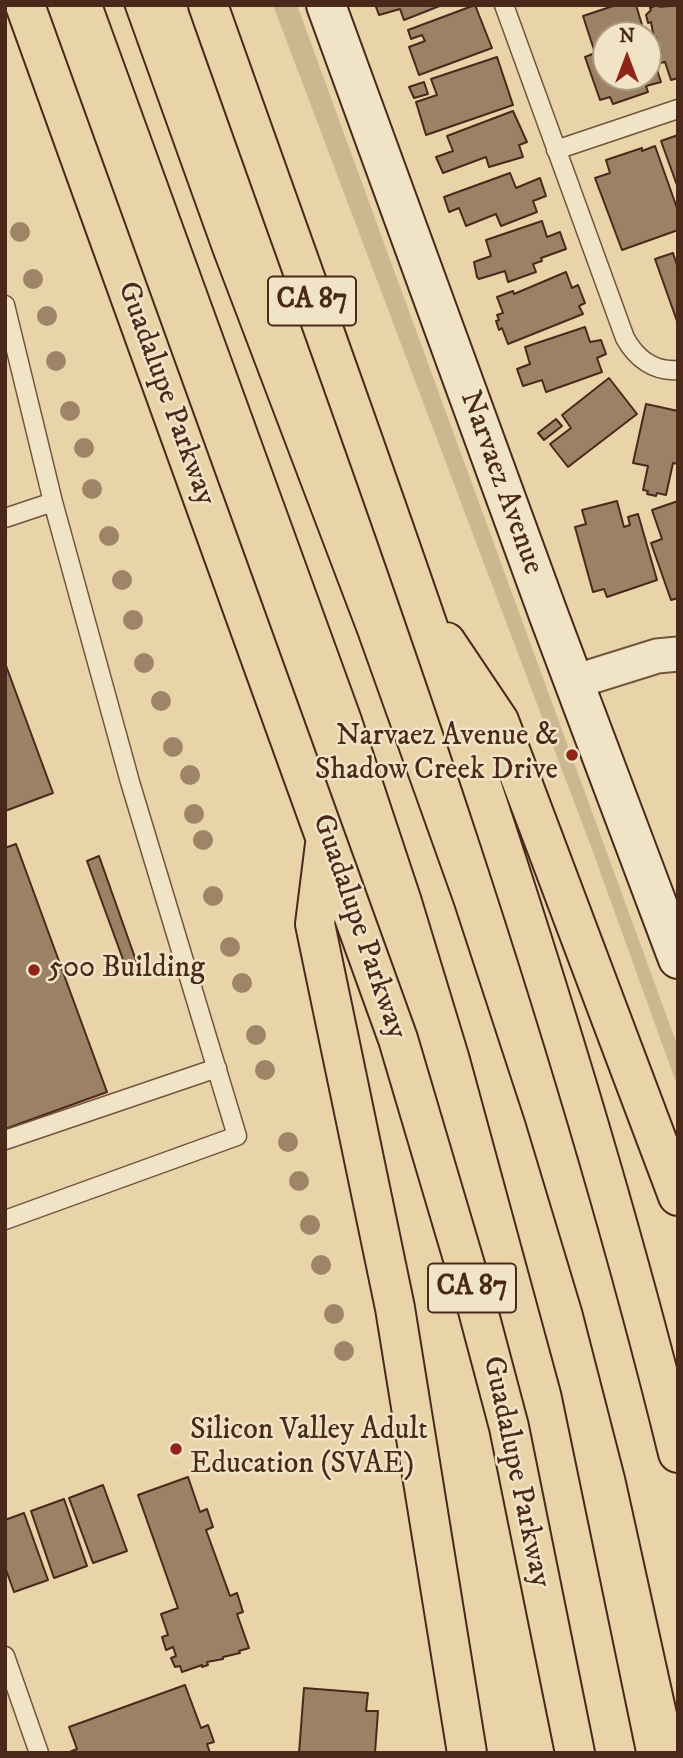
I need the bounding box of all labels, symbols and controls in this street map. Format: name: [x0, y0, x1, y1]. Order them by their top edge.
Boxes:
north arrow: [592, 21, 662, 91]
text: N: [619, 25, 635, 48]
road number: CA 87: [268, 276, 356, 326]
street label: Guadalupe Parkway: [108, 277, 222, 511]
street label: Narvaez Avenue: [450, 386, 550, 580]
place label: Narvaez Avenue & Shadow Creek Drive: [315, 720, 558, 790]
marker: Narvaez Avenue & Shadow Creek Drive: [564, 747, 580, 763]
street label: Guadalupe Parkway: [303, 810, 413, 1044]
place label: 500 Building: [48, 952, 205, 988]
marker: 500 Building: [26, 962, 42, 978]
road number: CA 87: [428, 1264, 516, 1312]
street label: Guadalupe Parkway: [473, 1353, 557, 1591]
place label: Silicon Valley Adult Education (SVAE): [190, 1414, 428, 1484]
marker: Silicon Valley Adult Education (SVAE): [168, 1441, 184, 1457]

